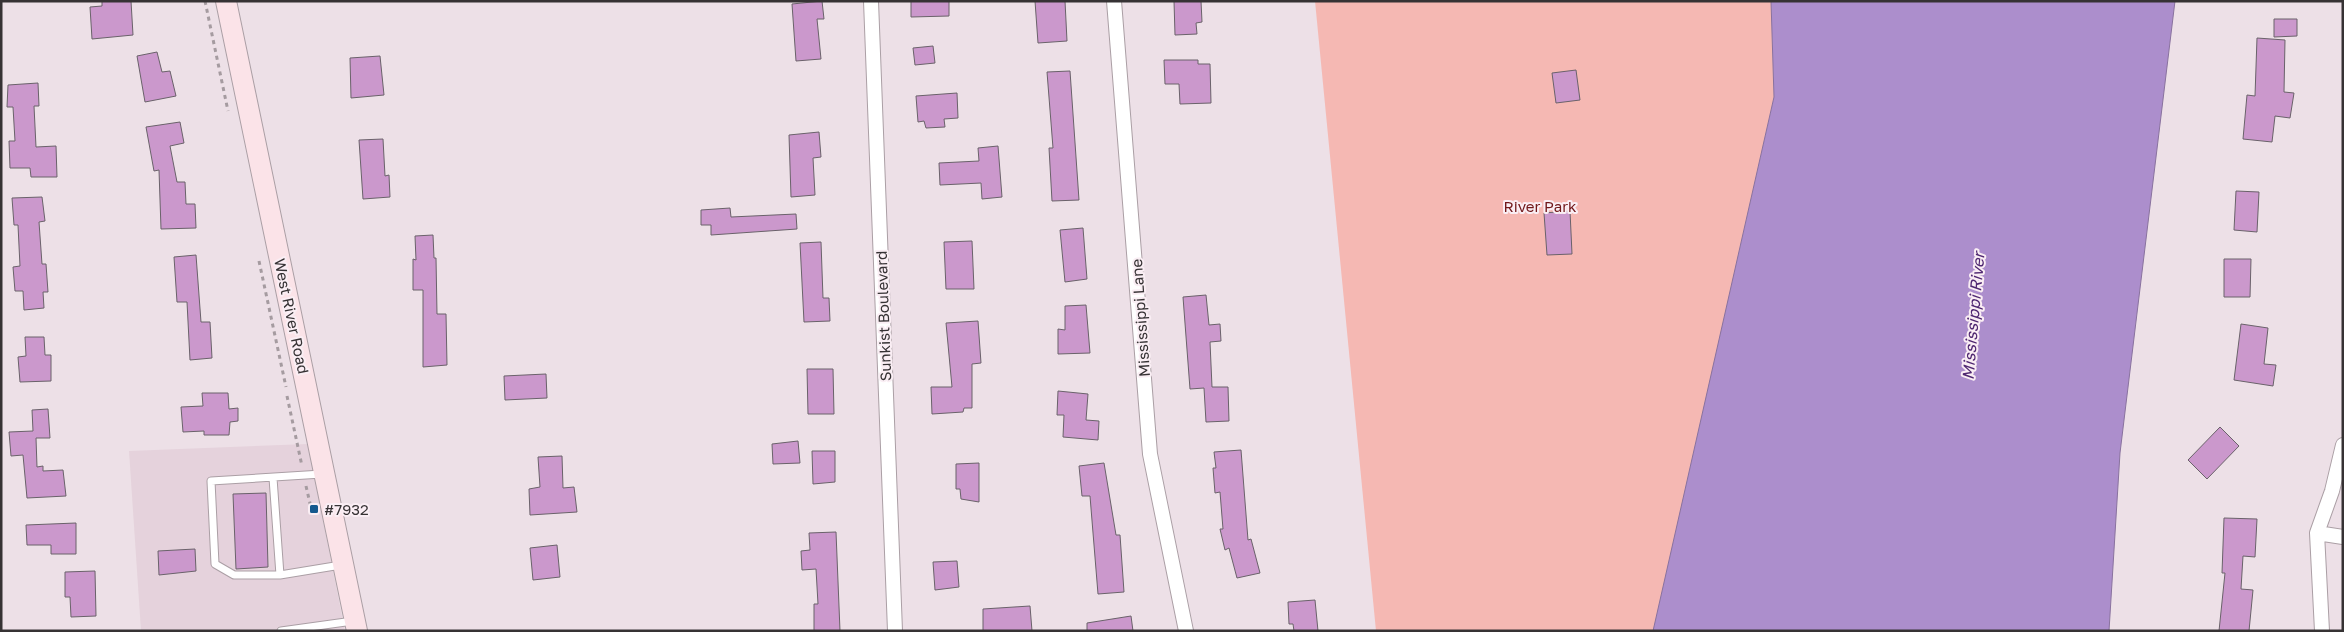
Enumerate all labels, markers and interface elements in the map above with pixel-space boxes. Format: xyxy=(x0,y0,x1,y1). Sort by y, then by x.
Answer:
park label: River Park xyxy=(1503,197,1577,215)
water label: Mississippi River xyxy=(1957,249,1989,381)
street label: Sunkist Boulevard xyxy=(872,250,894,382)
street label: West River Road xyxy=(271,257,313,375)
street label: Mississippi Lane xyxy=(1127,258,1153,378)
place label: #7932 xyxy=(324,500,369,518)
marker: #7932 xyxy=(308,503,320,515)

